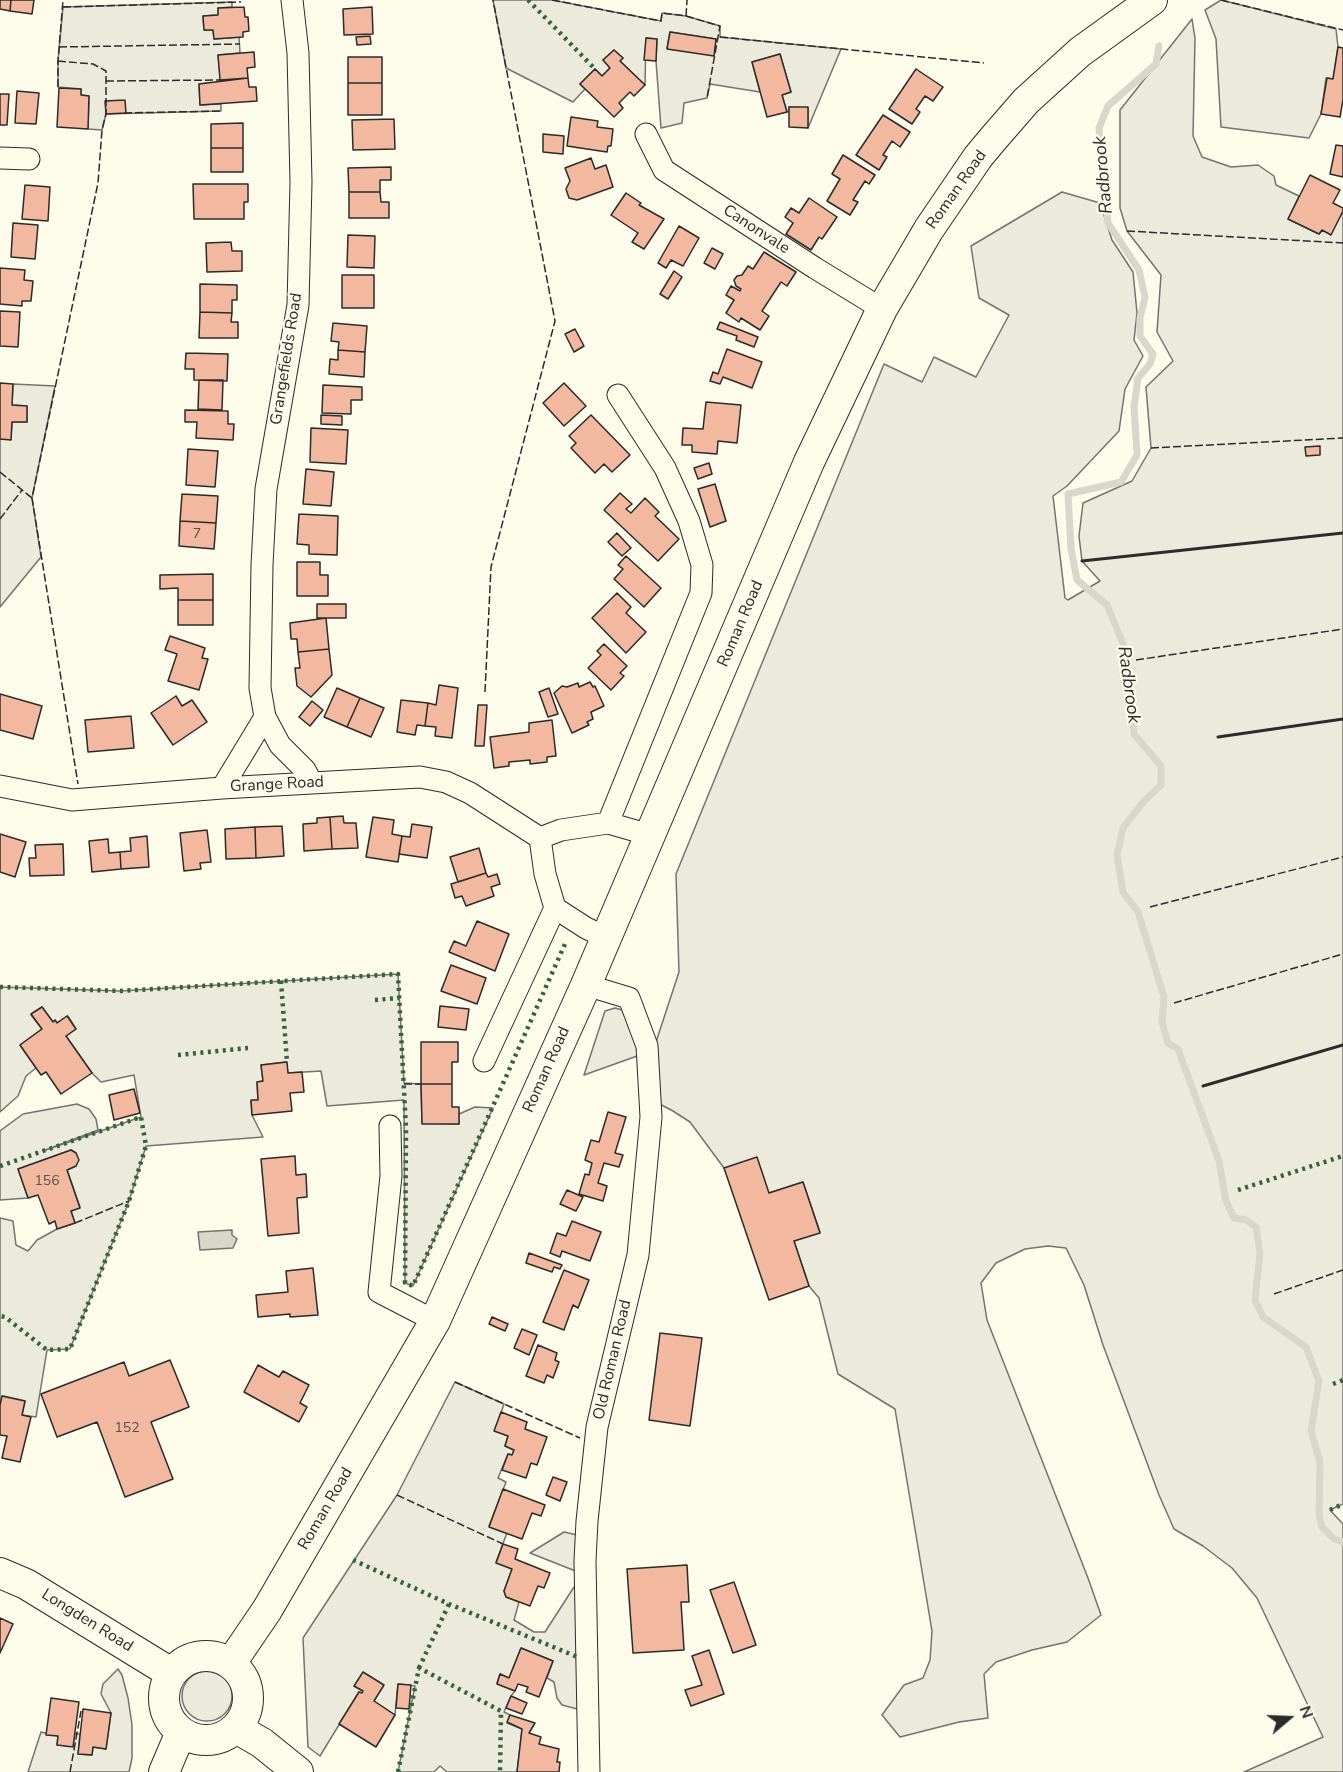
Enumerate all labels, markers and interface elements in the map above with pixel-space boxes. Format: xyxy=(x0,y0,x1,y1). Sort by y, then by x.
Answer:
water label: Radbrook xyxy=(1090,135,1118,215)
street label: Roman Road xyxy=(923,147,991,233)
street label: Canonvale xyxy=(719,201,793,259)
street label: Grangefields Road xyxy=(267,292,307,426)
house number: 7 xyxy=(193,527,201,543)
street label: Roman Road xyxy=(714,578,768,670)
water label: Radbrook xyxy=(1112,645,1144,725)
street label: Grange Road xyxy=(230,773,324,797)
street label: Roman Road xyxy=(520,1024,574,1116)
house number: 156 xyxy=(34,1174,60,1190)
street label: Old Roman Road xyxy=(590,1298,636,1422)
house number: 152 xyxy=(114,1421,140,1437)
street label: Roman Road xyxy=(295,1464,357,1554)
street label: Longden Road xyxy=(38,1585,136,1657)
north arrow xyxy=(1259,1688,1319,1748)
text: N xyxy=(1294,1703,1318,1721)

